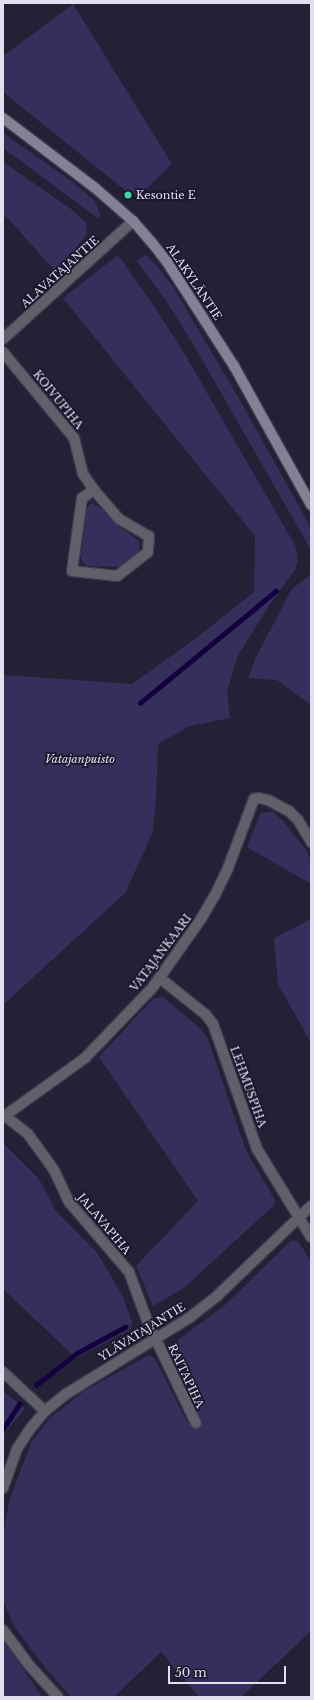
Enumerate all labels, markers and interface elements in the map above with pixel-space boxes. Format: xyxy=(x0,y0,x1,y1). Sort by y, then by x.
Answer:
place label: Kesontie E xyxy=(136,188,196,202)
marker: Kesontie E xyxy=(123,190,133,200)
street label: ALAVATAJANTIE xyxy=(18,234,102,310)
street label: ALAKYLÄNTIE xyxy=(164,241,224,323)
street label: KOIVUPIHA xyxy=(30,368,86,432)
park label: Vatajanpuisto xyxy=(45,752,115,766)
street label: VATAJANKAARI xyxy=(128,912,194,994)
street label: LEHMUSPIHA xyxy=(227,1045,269,1129)
street label: JALAVAPIHA xyxy=(75,1191,133,1257)
street label: YLÄVATAJANTIE xyxy=(96,1300,188,1364)
street label: RAITAPIHA xyxy=(165,1342,207,1410)
scale bar xyxy=(170,1658,288,1684)
text: 50 m xyxy=(175,1665,207,1680)

